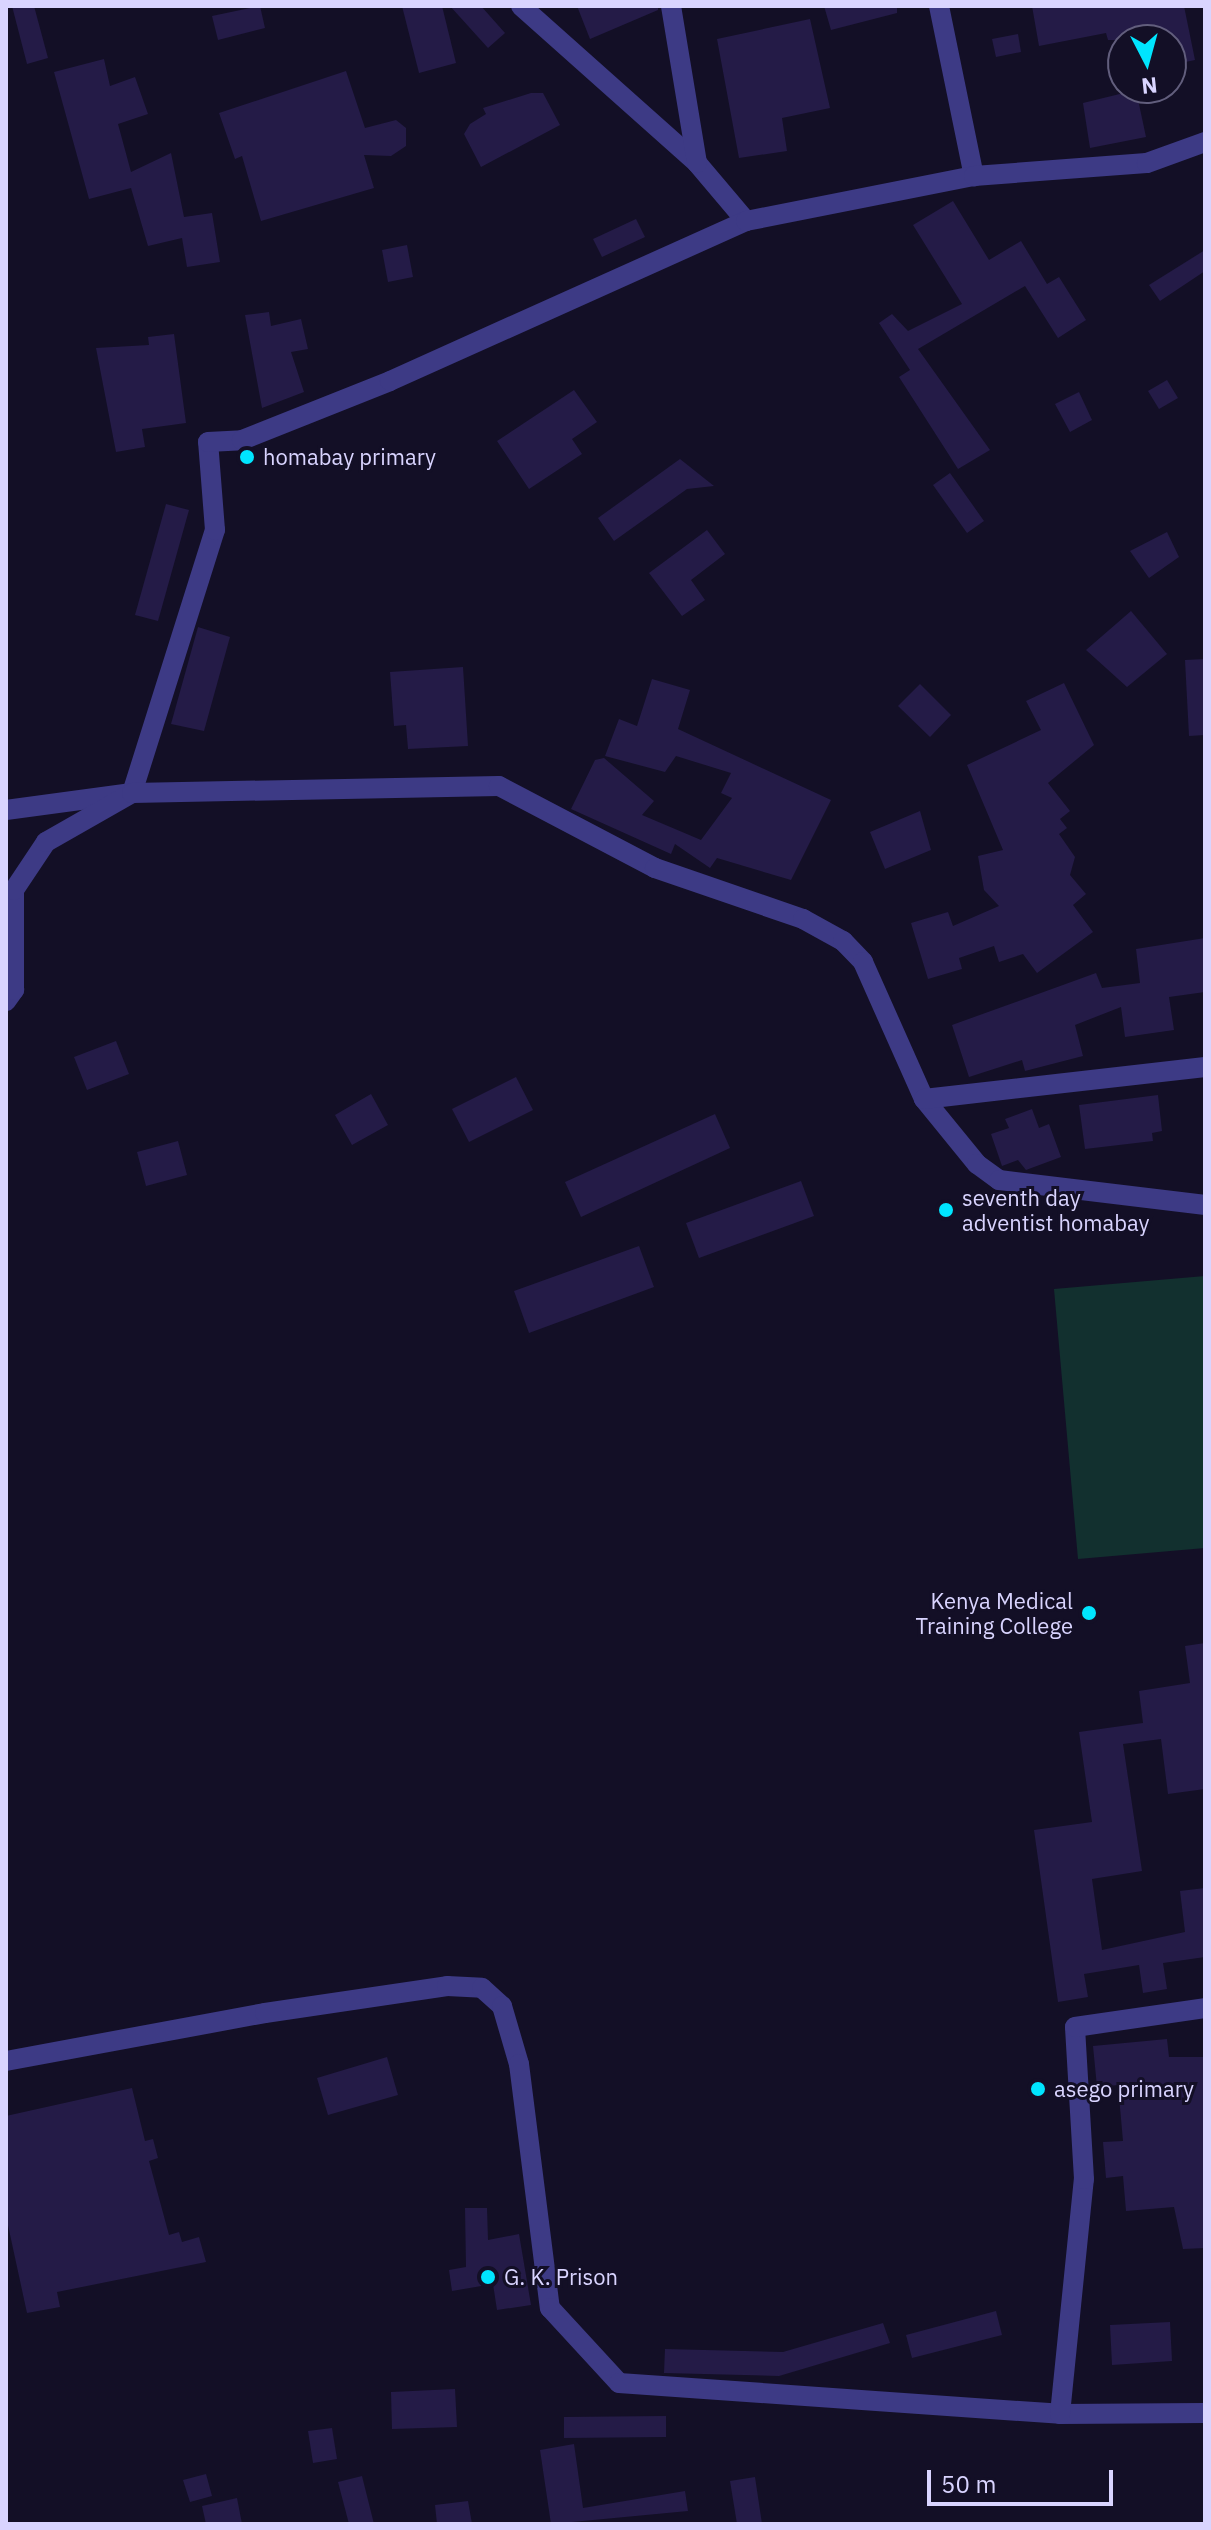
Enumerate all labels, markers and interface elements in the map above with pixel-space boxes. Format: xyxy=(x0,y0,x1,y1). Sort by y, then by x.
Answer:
north arrow xyxy=(1107,24,1187,104)
text: N xyxy=(1140,71,1159,102)
place label: homabay primary xyxy=(263,444,436,470)
marker: homabay primary xyxy=(238,448,256,466)
place label: seventh day adventist homabay xyxy=(962,1184,1150,1236)
marker: seventh day adventist homabay xyxy=(937,1201,955,1219)
place label: Kenya Medical Training College xyxy=(915,1587,1073,1638)
marker: Kenya Medical Training College xyxy=(1080,1604,1098,1622)
place label: asego primary xyxy=(1054,2076,1194,2102)
marker: asego primary xyxy=(1029,2080,1047,2098)
place label: G. K. Prison xyxy=(504,2264,618,2290)
marker: G. K. Prison xyxy=(479,2268,497,2286)
scale bar xyxy=(931,2454,1117,2504)
text: 50 m xyxy=(941,2468,996,2500)

